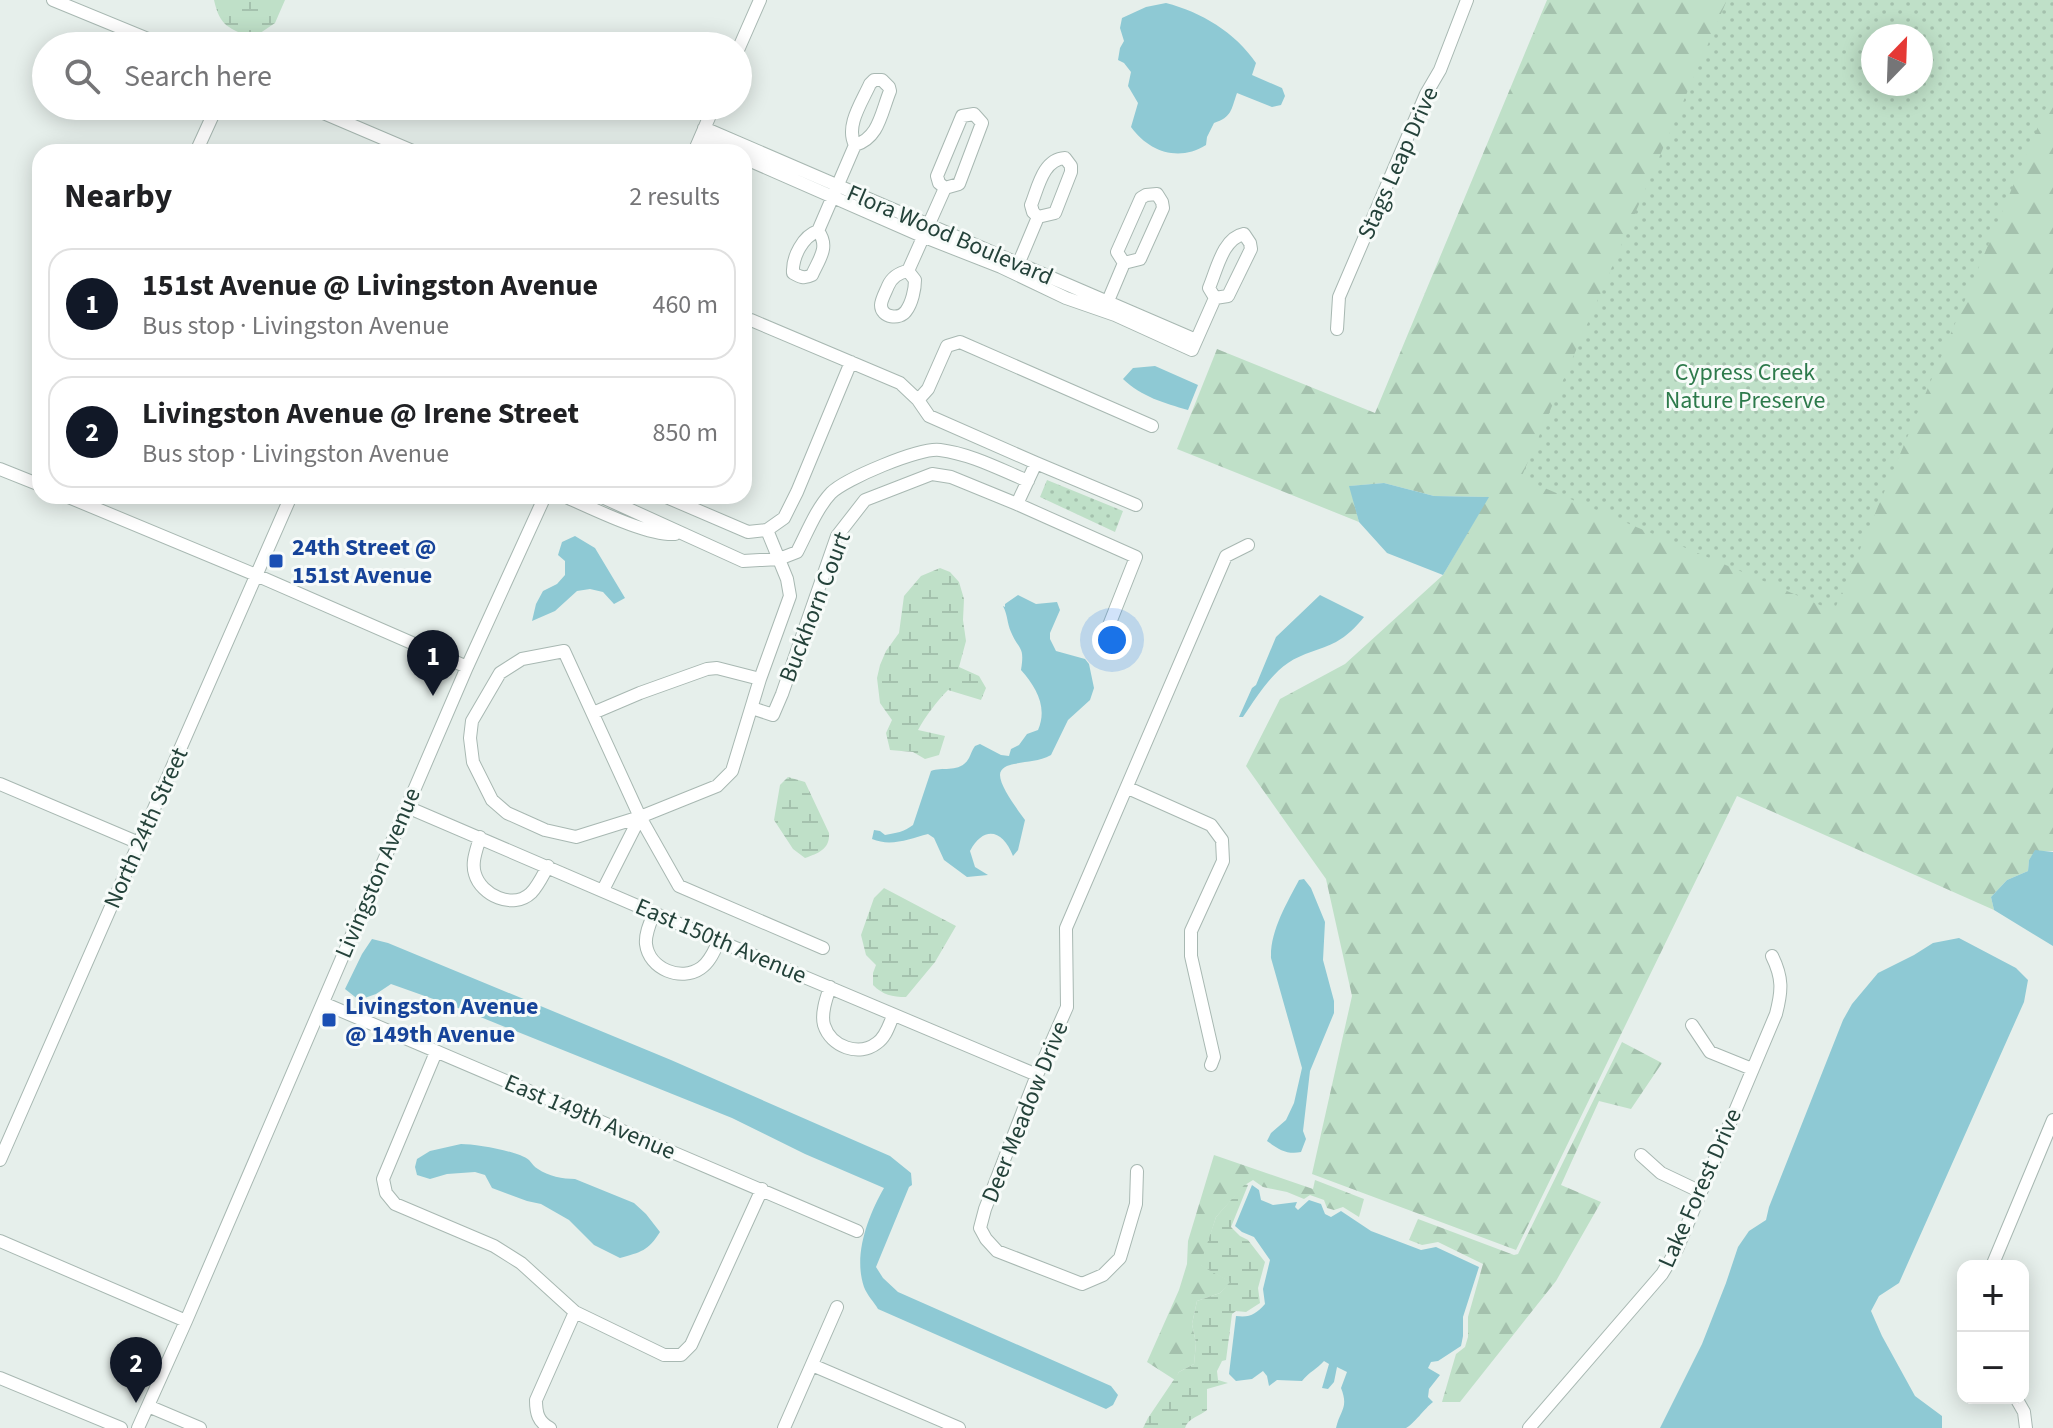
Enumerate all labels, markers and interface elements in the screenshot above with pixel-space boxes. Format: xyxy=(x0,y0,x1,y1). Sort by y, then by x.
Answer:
north arrow xyxy=(1861,24,1933,96)
search box xyxy=(32,32,752,120)
icon: search xyxy=(60,54,104,98)
text: Search here xyxy=(124,55,272,98)
street label: Stags Leap Drive xyxy=(1349,81,1447,245)
text: Nearby xyxy=(64,172,172,221)
street label: Flora Wood Boulevard xyxy=(841,176,1059,294)
text: 2 results xyxy=(629,178,720,215)
text: 151st Avenue @ Livingston Avenue xyxy=(142,264,598,307)
text: 1 xyxy=(85,286,99,323)
text: 460 m xyxy=(652,286,718,323)
text: Bus stop · Livingston Avenue xyxy=(142,307,449,344)
park label: Cypress Creek Nature Preserve xyxy=(1665,355,1825,418)
text: Livingston Avenue @ Irene Street xyxy=(142,392,579,435)
text: 2 xyxy=(85,414,99,451)
text: 850 m xyxy=(652,414,718,451)
text: Bus stop · Livingston Avenue xyxy=(142,435,449,472)
street label: Buckhorn Court xyxy=(770,527,860,687)
place label: 24th Street @ 151st Avenue xyxy=(292,530,436,593)
marker: 24th Street @ 151st Avenue xyxy=(267,552,285,570)
your location xyxy=(1092,620,1132,660)
pin: 1 xyxy=(407,630,459,696)
street label: North 24th Street xyxy=(95,742,197,914)
street label: Livingston Avenue xyxy=(326,782,430,964)
street label: East 150th Avenue xyxy=(630,889,812,993)
place label: Livingston Avenue @ 149th Avenue xyxy=(345,989,538,1052)
marker: Livingston Avenue @ 149th Avenue xyxy=(320,1011,338,1029)
street label: Deer Meadow Drive xyxy=(973,1016,1077,1208)
street label: East 149th Avenue xyxy=(499,1065,681,1169)
street label: Lake Forest Drive xyxy=(1649,1103,1751,1273)
map controls xyxy=(1957,1260,2029,1404)
button: + xyxy=(1957,1260,2029,1332)
button: − xyxy=(1957,1332,2029,1404)
pin: 2 xyxy=(110,1337,162,1403)

